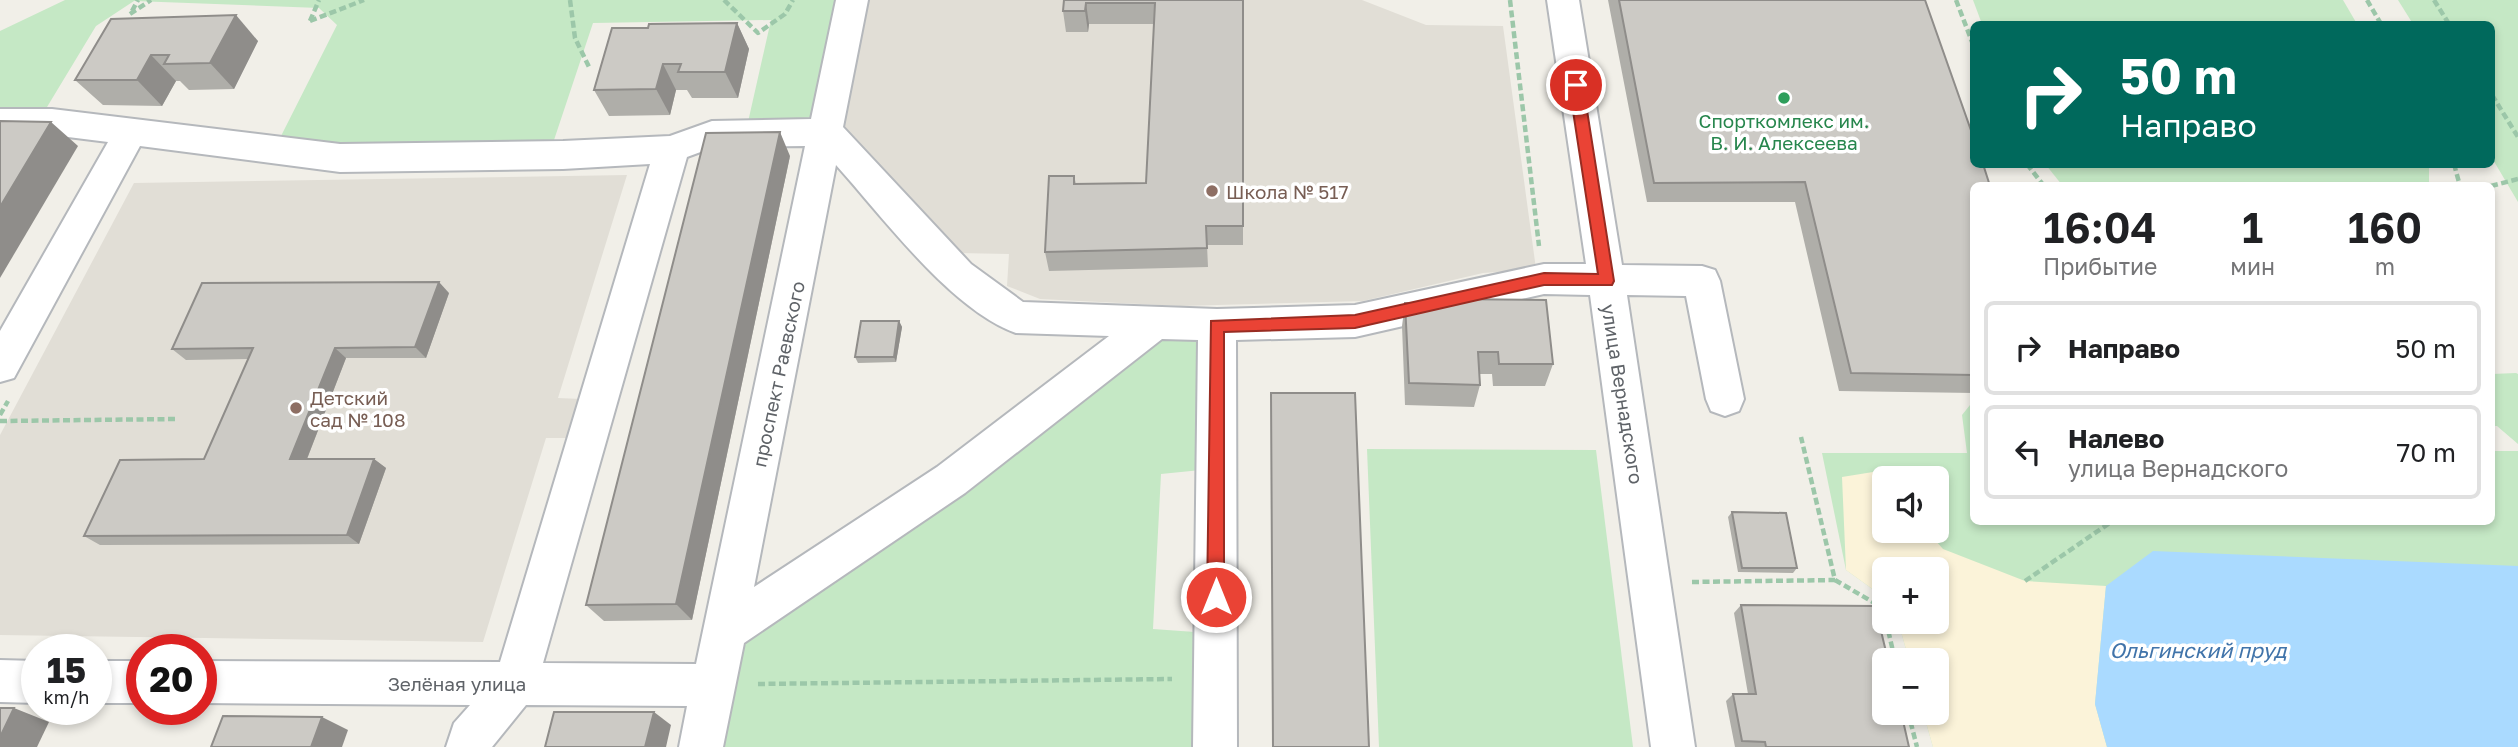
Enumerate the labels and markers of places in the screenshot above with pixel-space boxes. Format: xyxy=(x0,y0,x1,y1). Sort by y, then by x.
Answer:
pin xyxy=(1546,55,1606,115)
marker: Спорткомлекс им. В. И. Алексеева xyxy=(1776,90,1792,106)
place label: Спорткомлекс им. В. И. Алексеева xyxy=(1699,109,1869,154)
place label: Школа № 517 xyxy=(1226,180,1349,203)
marker: Школа № 517 xyxy=(1204,183,1220,199)
place label: Детский сад № 108 xyxy=(310,386,405,431)
marker: Детский сад № 108 xyxy=(288,400,304,416)

